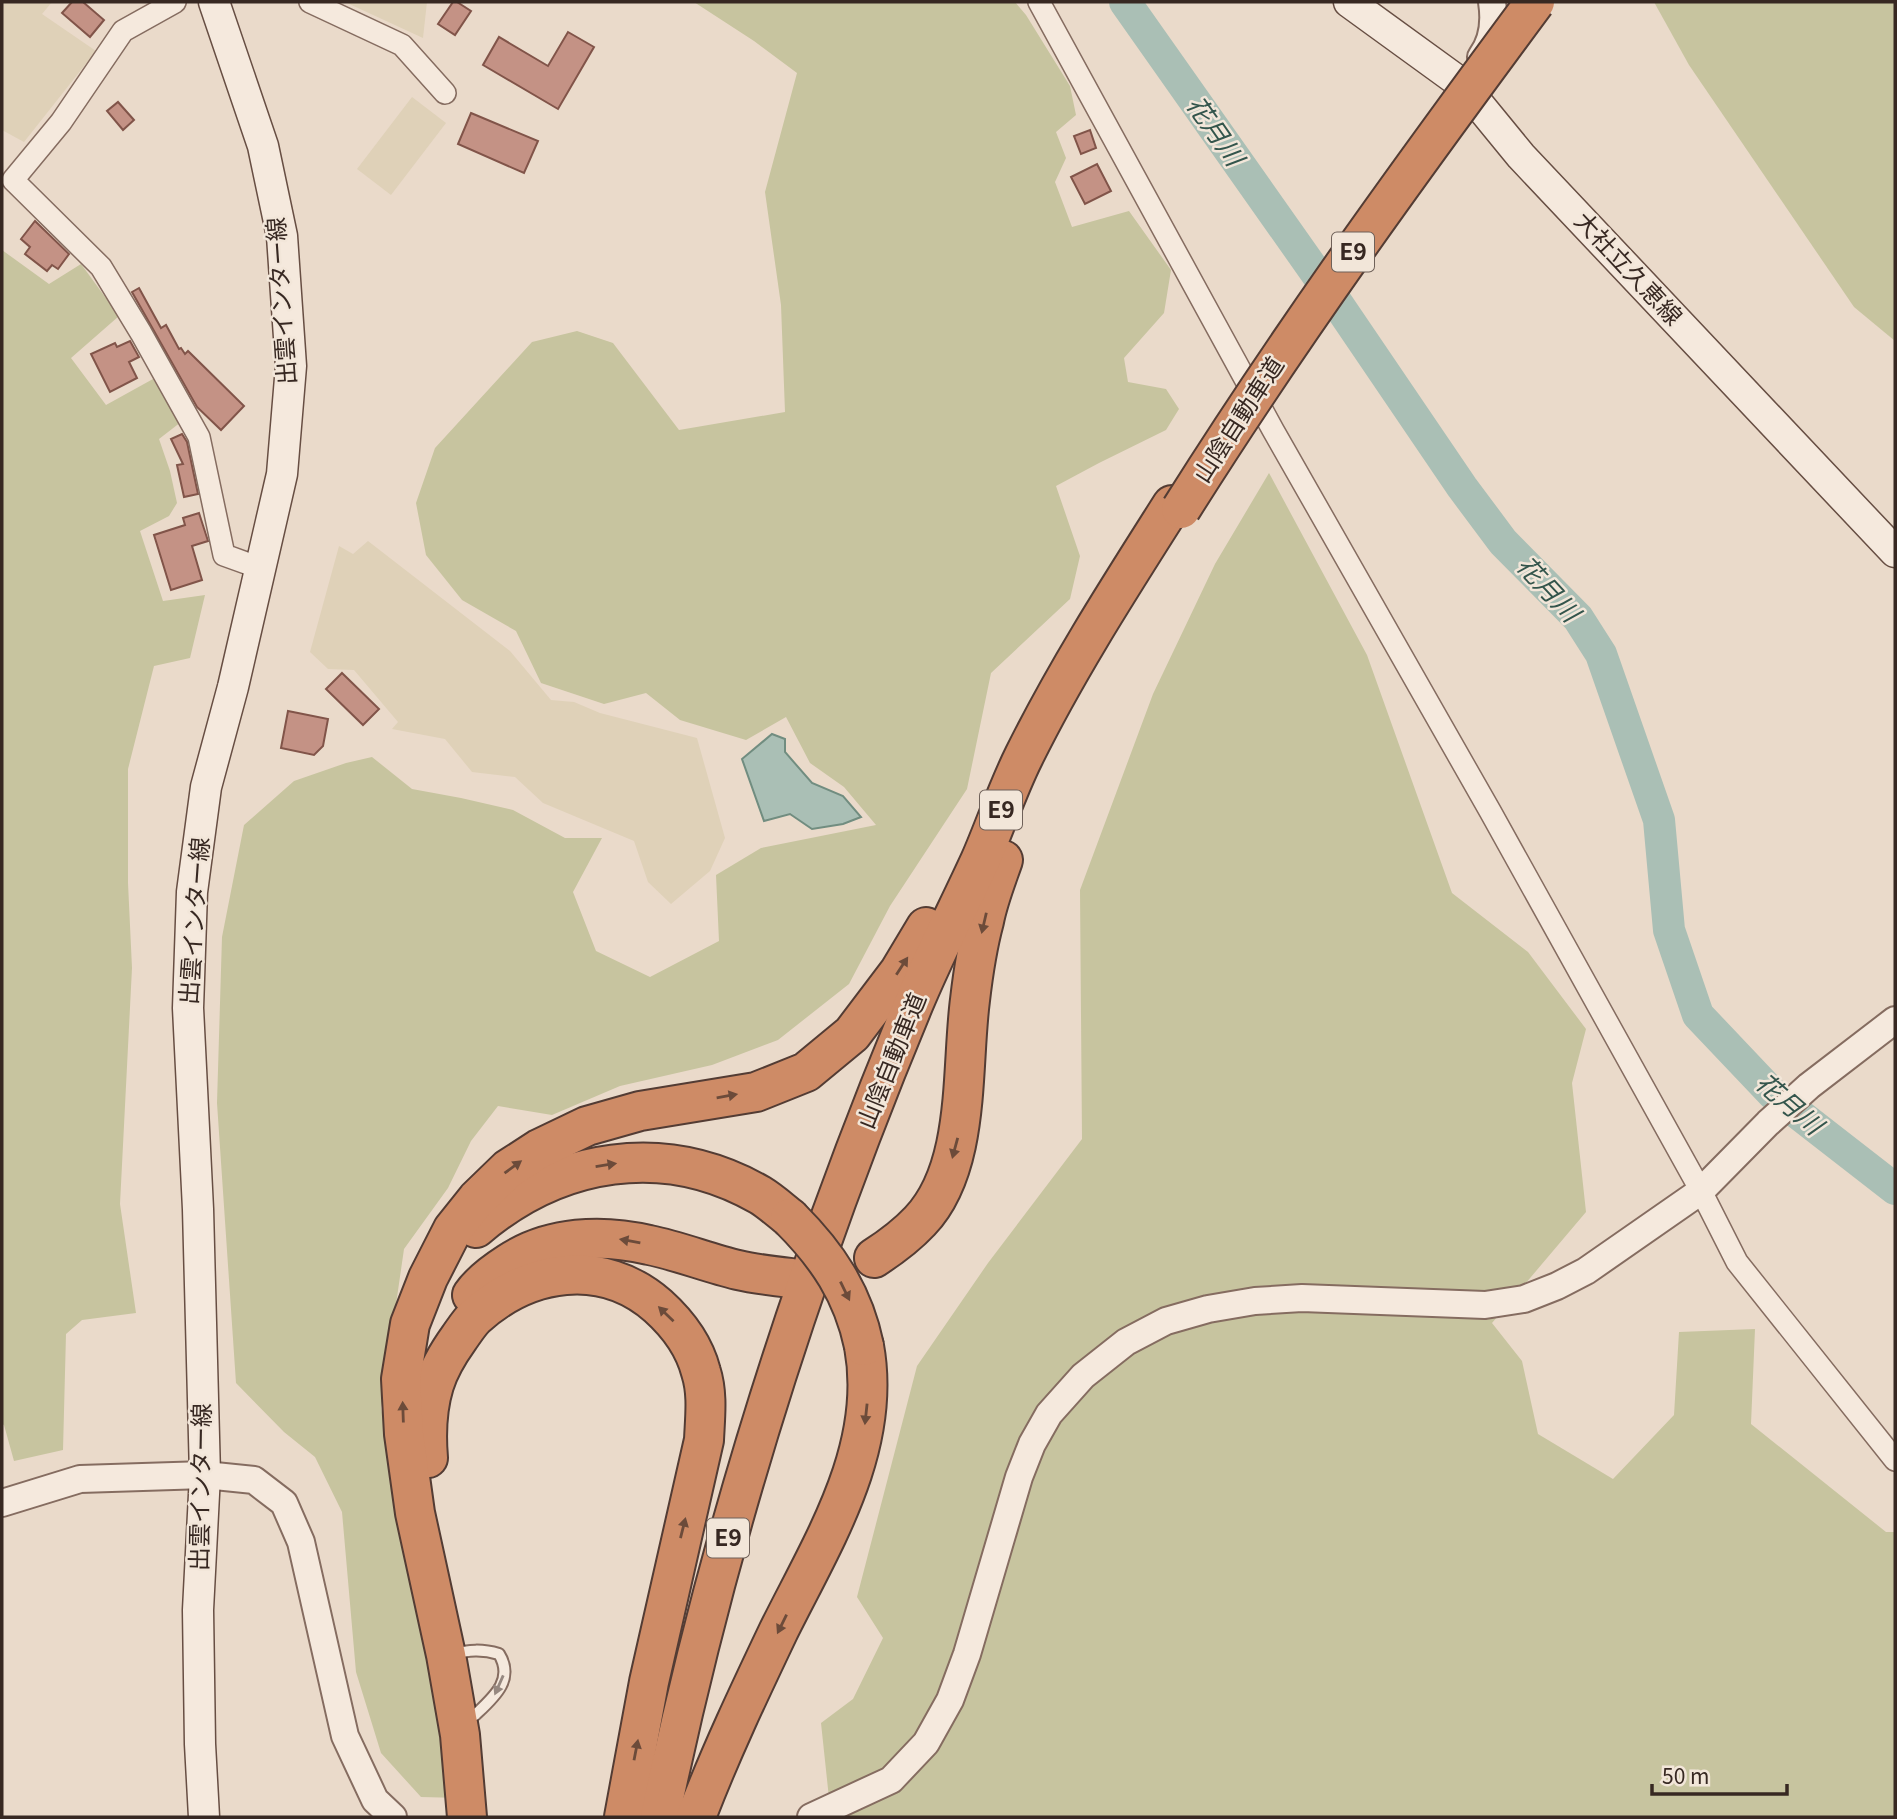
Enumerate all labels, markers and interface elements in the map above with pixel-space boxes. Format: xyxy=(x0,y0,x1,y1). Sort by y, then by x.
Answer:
water label: 花月川 xyxy=(1180,87,1256,175)
street label: 大社立久恵線 xyxy=(1568,203,1692,332)
street label: 出雲インター線 xyxy=(256,216,303,386)
road number: E9 xyxy=(1332,232,1374,272)
street label: 山陰自動車道 xyxy=(1183,349,1291,489)
water label: 花月川 xyxy=(1510,546,1592,631)
road number: E9 xyxy=(980,790,1022,830)
street label: 出雲インター線 xyxy=(169,836,216,1006)
one-way arrow xyxy=(978,912,989,934)
one-way arrow xyxy=(896,956,909,976)
street label: 山陰自動車道 xyxy=(846,987,933,1133)
water label: 花月川 xyxy=(1749,1063,1834,1144)
one-way arrow xyxy=(716,1090,738,1101)
one-way arrow xyxy=(949,1138,959,1159)
one-way arrow xyxy=(595,1159,617,1170)
one-way arrow xyxy=(504,1160,522,1174)
one-way arrow xyxy=(618,1235,640,1246)
one-way arrow xyxy=(840,1281,851,1301)
one-way arrow xyxy=(658,1307,675,1323)
one-way arrow xyxy=(397,1401,408,1423)
street label: 出雲インター線 xyxy=(180,1403,217,1571)
one-way arrow xyxy=(860,1403,871,1425)
one-way arrow xyxy=(678,1516,689,1538)
road number: E9 xyxy=(707,1518,749,1558)
one-way arrow xyxy=(777,1614,788,1634)
one-way arrow xyxy=(494,1675,505,1696)
one-way arrow xyxy=(631,1739,642,1761)
scale bar xyxy=(1652,1752,1787,1796)
text: 50 m xyxy=(1662,1760,1709,1790)

